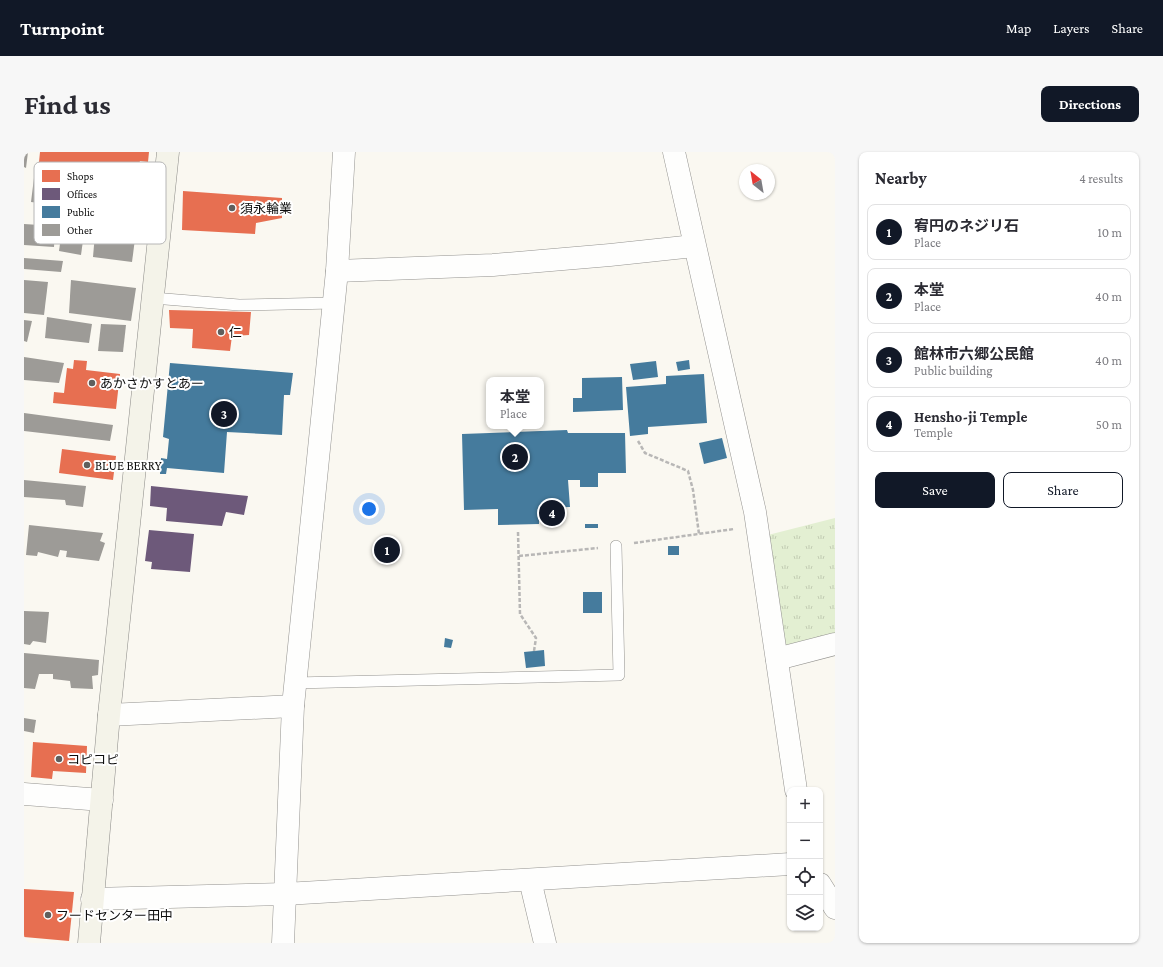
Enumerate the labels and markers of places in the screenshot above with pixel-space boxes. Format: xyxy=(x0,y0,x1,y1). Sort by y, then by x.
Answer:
place label: 須永輪業 xyxy=(240,201,292,216)
marker: 須永輪業 xyxy=(227,203,237,213)
place label: 仁 xyxy=(229,325,242,340)
marker: 仁 xyxy=(216,327,226,337)
place label: あかさかすとあー xyxy=(100,376,204,391)
marker: あかさかすとあー xyxy=(87,378,97,388)
pin: 3 xyxy=(211,399,237,429)
pin: 2 xyxy=(502,442,528,472)
place label: BLUE BERRY xyxy=(95,458,162,473)
marker: BLUE BERRY xyxy=(82,460,92,470)
pin: 4 xyxy=(539,498,565,528)
pin: 1 xyxy=(374,535,400,565)
place label: コピコピ xyxy=(67,752,119,767)
marker: コピコピ xyxy=(54,754,64,764)
place label: フードセンター田中 xyxy=(56,908,173,923)
marker: フードセンター田中 xyxy=(43,910,53,920)

